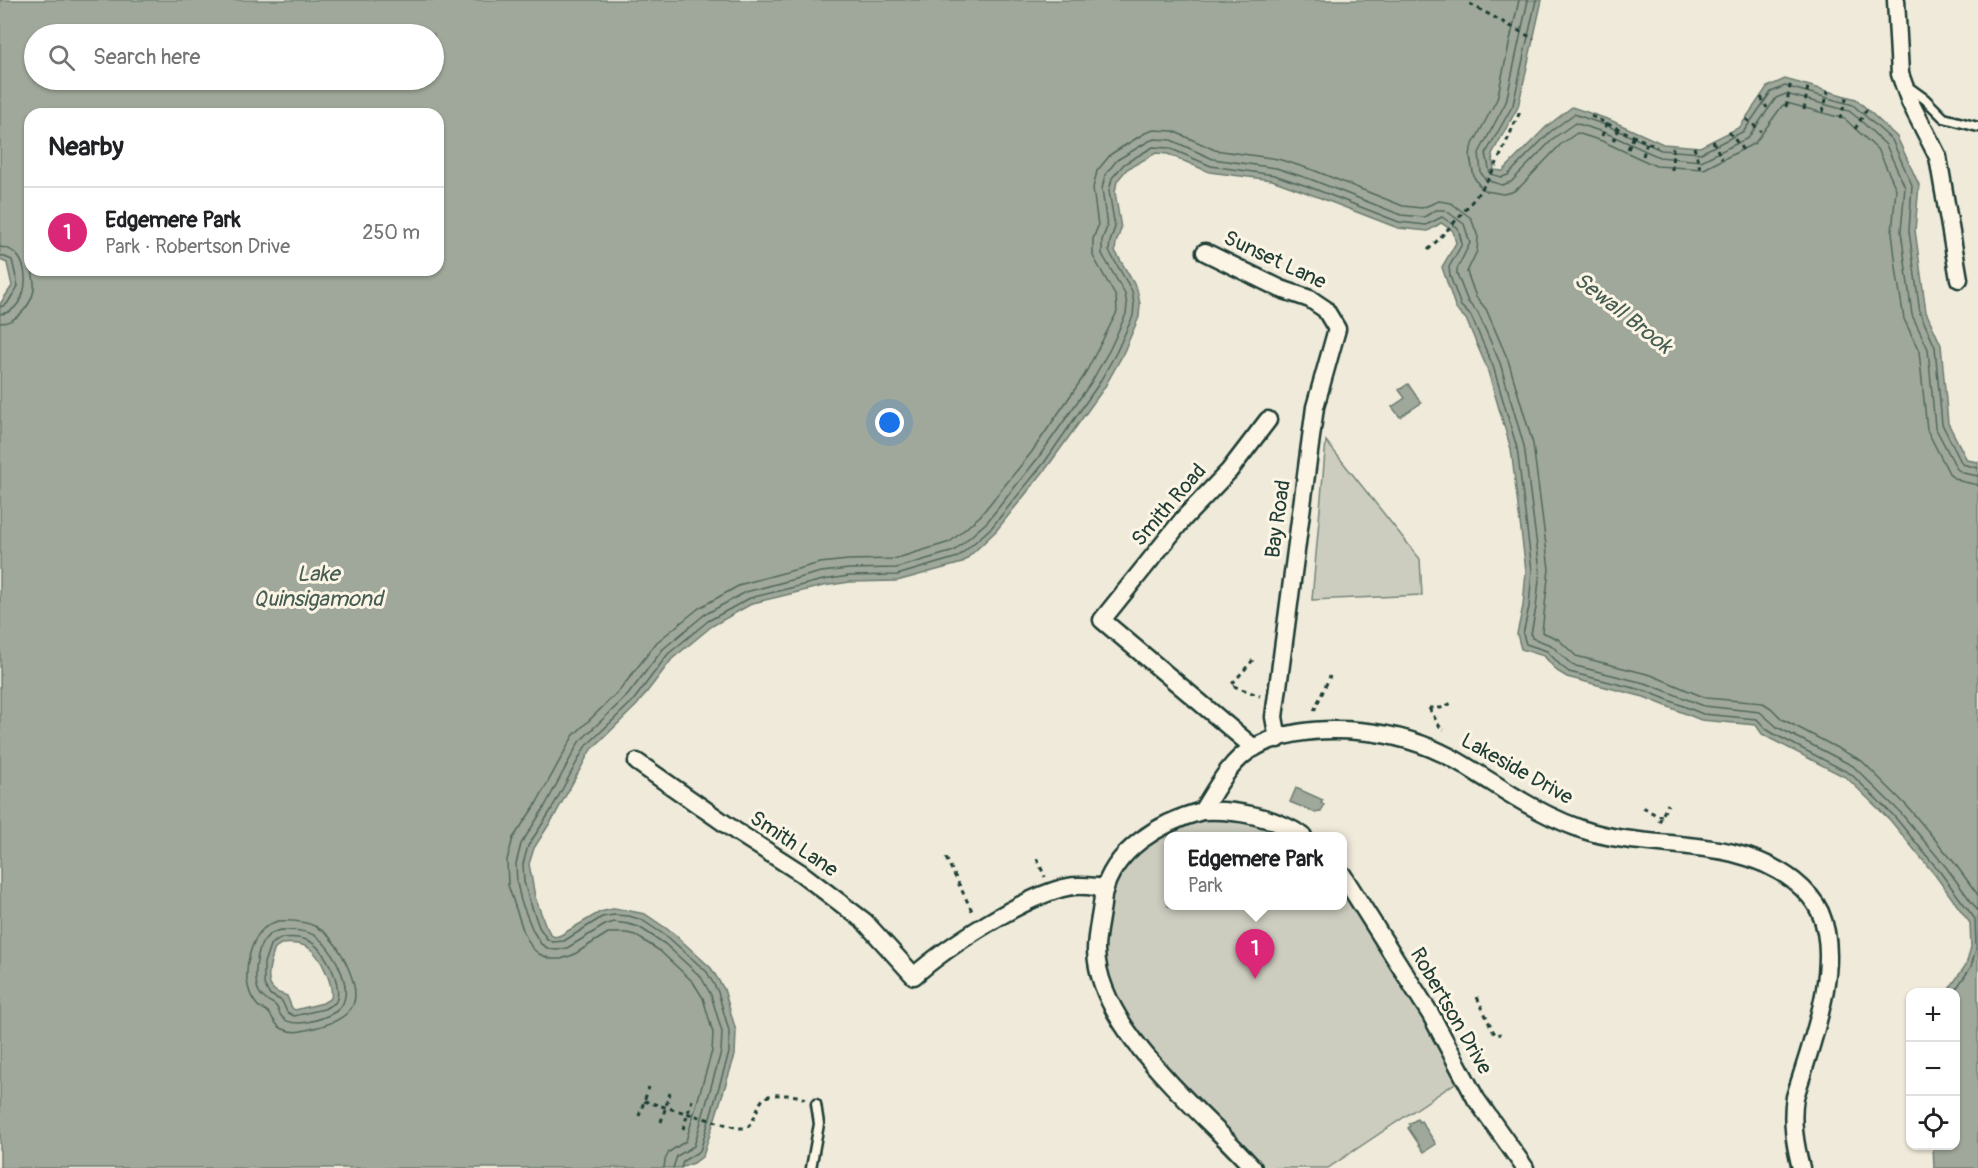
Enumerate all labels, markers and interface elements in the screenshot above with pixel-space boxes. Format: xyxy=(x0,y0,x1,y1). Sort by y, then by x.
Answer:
search box xyxy=(24,24,444,90)
icon: search xyxy=(45,41,78,74)
text: Search here xyxy=(93,43,200,71)
text: Nearby xyxy=(48,131,124,163)
text: Edgemere Park xyxy=(105,206,241,234)
text: 1 xyxy=(64,220,71,245)
text: 250 m xyxy=(362,220,420,245)
street label: Sunset Lane xyxy=(1219,224,1331,296)
text: Park · Robertson Drive xyxy=(105,234,290,259)
water label: Sewall Brook xyxy=(1568,266,1679,361)
your location xyxy=(875,408,904,437)
street label: Smith Road xyxy=(1126,458,1212,552)
street label: Bay Road xyxy=(1259,478,1297,560)
water label: Lake Quinsigamond xyxy=(253,560,386,613)
street label: Lakeside Drive xyxy=(1456,727,1578,811)
street label: Smith Lane xyxy=(745,805,844,884)
popup xyxy=(1164,832,1347,910)
text: Edgemere Park xyxy=(1188,845,1323,873)
text: Park xyxy=(1188,873,1223,898)
pin: 1 xyxy=(1236,930,1274,979)
street label: Robertson Drive xyxy=(1404,943,1498,1080)
map controls xyxy=(1906,988,1960,1150)
button: + xyxy=(1906,988,1960,1042)
button: − xyxy=(1906,1042,1960,1096)
button: locate xyxy=(1906,1096,1960,1150)

